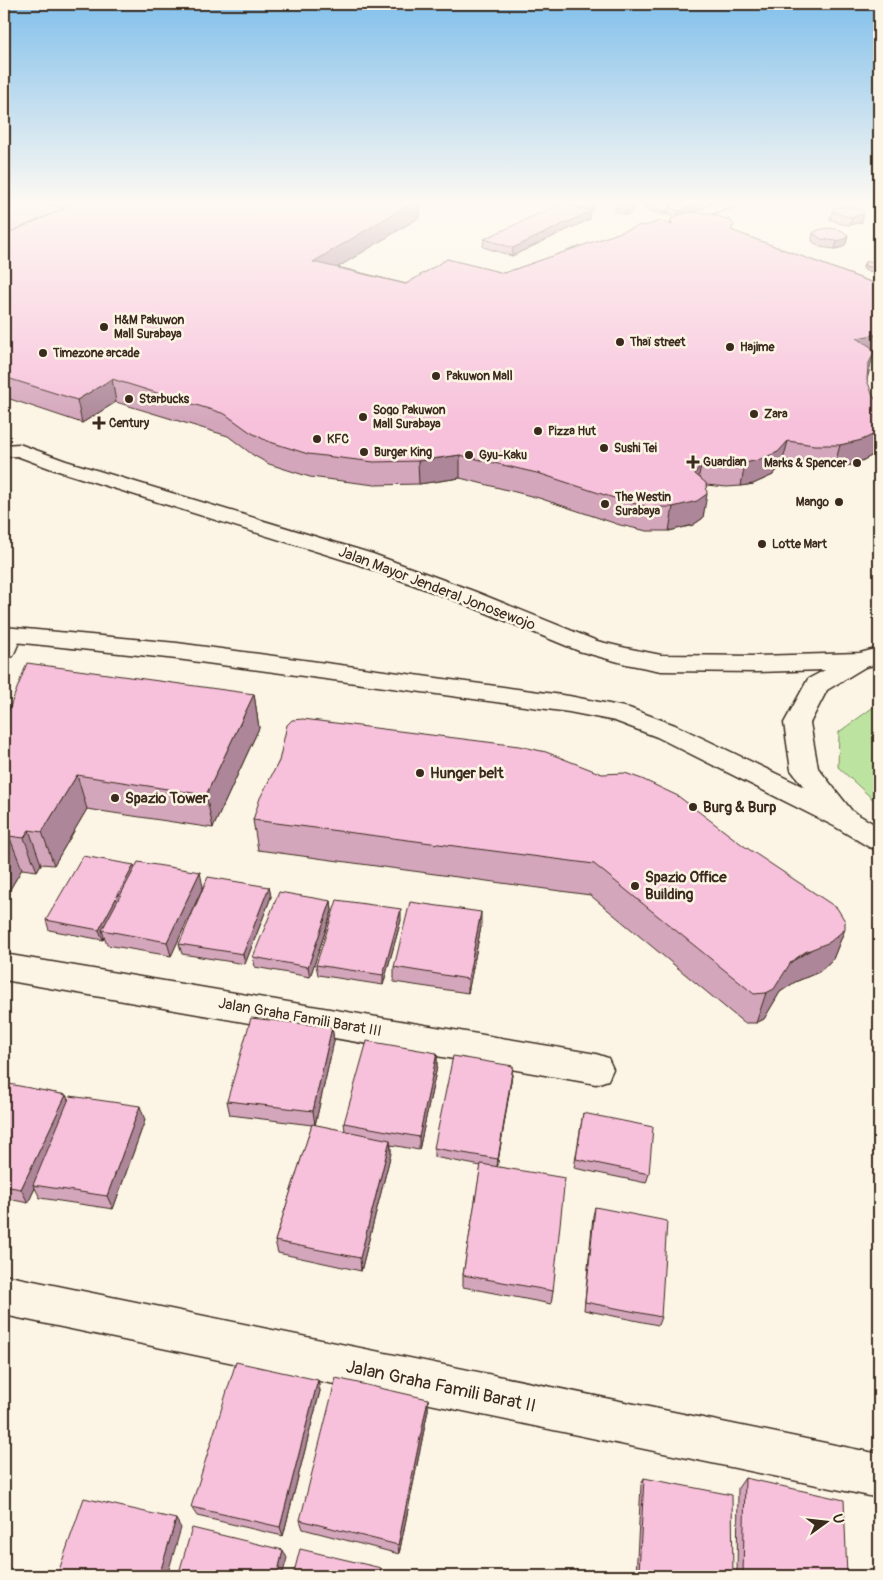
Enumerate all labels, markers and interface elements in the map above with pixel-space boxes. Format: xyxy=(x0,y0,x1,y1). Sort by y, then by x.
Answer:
place label: H&M Pakuwon Mall Surabaya xyxy=(114,313,185,342)
marker: H&M Pakuwon Mall Surabaya xyxy=(98,321,110,333)
place label: Thaï street xyxy=(629,335,686,350)
marker: Thaï street xyxy=(614,336,626,348)
place label: Hajime xyxy=(740,340,775,355)
marker: Hajime xyxy=(724,341,736,353)
place label: Timezone arcade xyxy=(52,346,141,361)
marker: Timezone arcade xyxy=(37,347,49,359)
place label: Pakuwon Mall xyxy=(446,369,513,384)
marker: Pakuwon Mall xyxy=(430,370,442,382)
place label: Starbucks xyxy=(139,392,190,407)
marker: Starbucks xyxy=(123,393,135,405)
place label: Sogo Pakuwon Mall Surabaya xyxy=(373,403,446,432)
place label: Zara xyxy=(764,407,788,422)
marker: Zara xyxy=(748,408,760,420)
marker: Sogo Pakuwon Mall Surabaya xyxy=(357,411,369,423)
place label: Century xyxy=(109,416,150,431)
marker: Century xyxy=(93,417,105,429)
place label: Pizza Hut xyxy=(548,424,597,439)
marker: Pizza Hut xyxy=(532,425,544,437)
place label: KFC xyxy=(327,432,349,447)
marker: KFC xyxy=(311,433,323,445)
place label: Sushi Tei xyxy=(614,441,657,456)
marker: Sushi Tei xyxy=(598,442,610,454)
place label: Burger King xyxy=(374,445,432,460)
marker: Burger King xyxy=(358,446,370,458)
place label: Gyu-Kaku xyxy=(479,448,527,463)
marker: Gyu-Kaku xyxy=(463,449,475,461)
place label: Guardian xyxy=(703,455,747,470)
marker: Guardian xyxy=(687,456,699,468)
place label: Marks & Spencer xyxy=(764,456,848,471)
marker: Marks & Spencer xyxy=(851,457,863,469)
place label: The Westin Surabaya xyxy=(614,490,671,519)
place label: Mango xyxy=(796,495,830,510)
marker: Mango xyxy=(833,496,845,508)
marker: The Westin Surabaya xyxy=(599,498,611,510)
place label: Lotte Mart xyxy=(772,537,828,552)
marker: Lotte Mart xyxy=(756,538,768,550)
street label: Jalan Mayor Jenderal Jonosewojo xyxy=(336,542,538,635)
place label: Hunger belt xyxy=(430,764,504,783)
marker: Hunger belt xyxy=(414,767,426,779)
place label: Spazio Tower xyxy=(125,789,209,808)
marker: Spazio Tower xyxy=(109,792,121,804)
place label: Burg & Burp xyxy=(703,798,776,817)
marker: Burg & Burp xyxy=(687,801,699,813)
place label: Spazio Office Building xyxy=(645,868,727,904)
marker: Spazio Office Building xyxy=(629,880,641,892)
street label: Jalan Graha Famili Barat III xyxy=(217,994,383,1041)
street label: Jalan Graha Famili Barat II xyxy=(344,1355,538,1418)
north arrow xyxy=(800,1498,850,1548)
text: U xyxy=(829,1512,847,1525)

